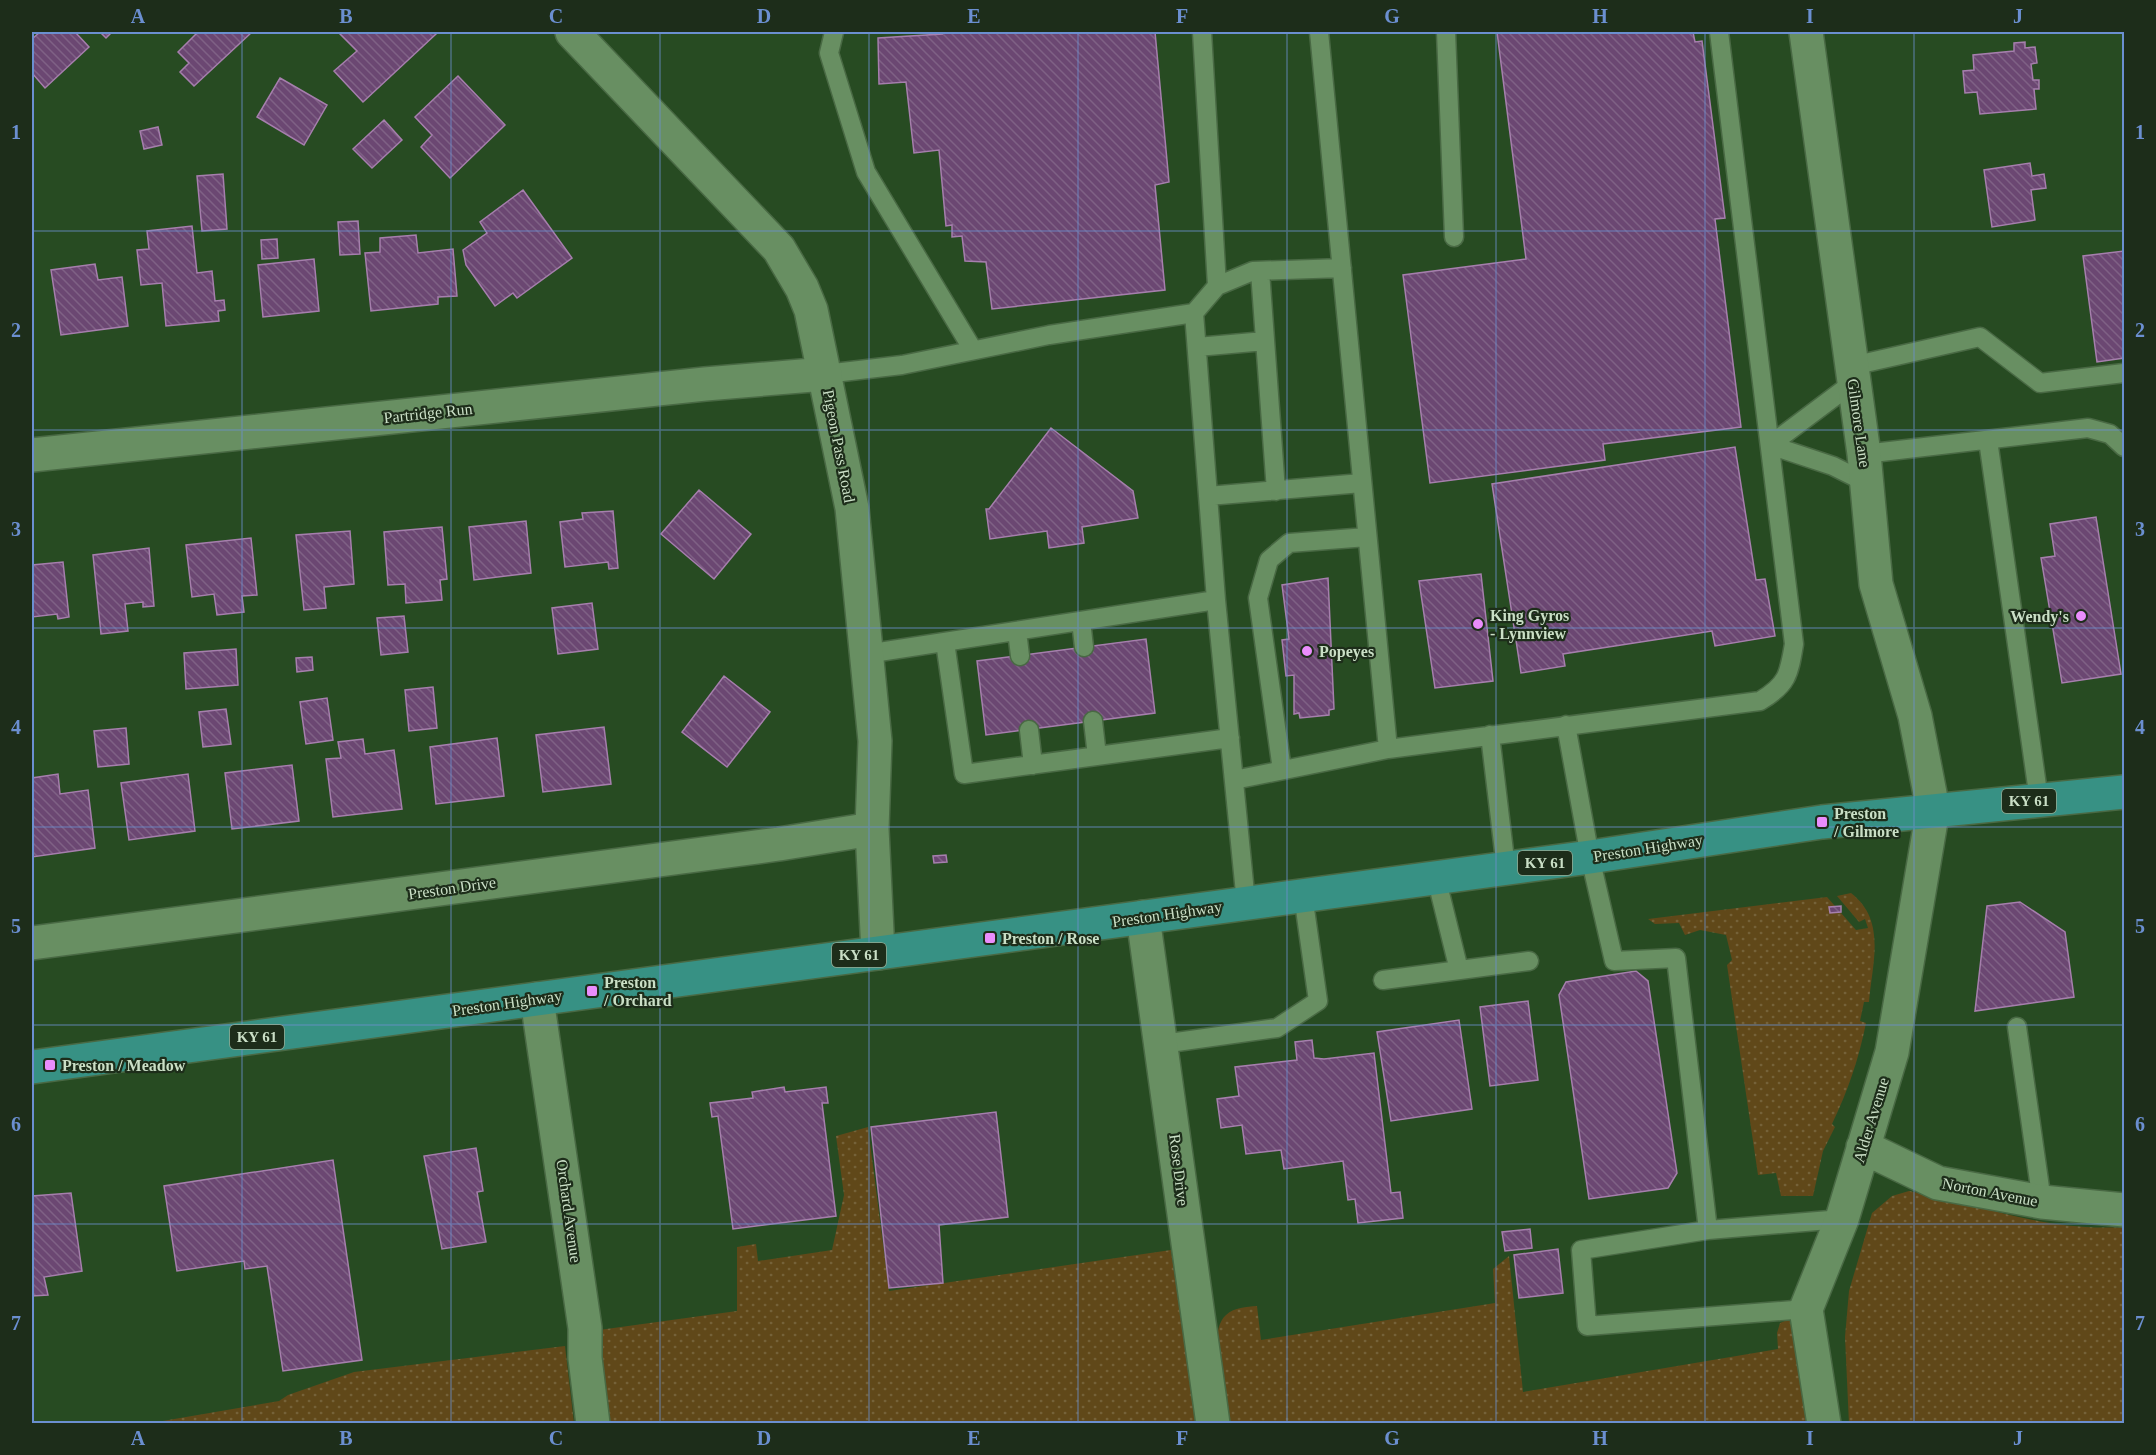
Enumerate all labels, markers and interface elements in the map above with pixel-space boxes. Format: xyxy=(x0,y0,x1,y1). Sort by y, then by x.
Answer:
text: A xyxy=(131,5,146,27)
text: B xyxy=(339,5,353,27)
text: C xyxy=(549,5,563,27)
text: D xyxy=(757,5,771,27)
text: E xyxy=(967,5,981,27)
text: F xyxy=(1176,5,1188,27)
text: G xyxy=(1384,5,1400,27)
text: H xyxy=(1592,5,1608,27)
text: I xyxy=(1806,5,1814,27)
text: J xyxy=(2013,5,2023,27)
text: 1 xyxy=(11,121,21,143)
text: 1 xyxy=(2135,121,2145,143)
text: 2 xyxy=(11,319,21,341)
text: 2 xyxy=(2135,319,2145,341)
street label: Gilmore Lane xyxy=(1844,378,1874,468)
street label: Pigeon Pass Road xyxy=(819,388,858,504)
street label: Partridge Run xyxy=(383,400,473,427)
text: 3 xyxy=(11,518,21,540)
text: 3 xyxy=(2135,518,2145,540)
place label: King Gyros - Lynnview xyxy=(1490,607,1569,643)
place label: Wendy's xyxy=(2010,608,2069,626)
marker: Wendy's xyxy=(2074,609,2088,623)
marker: King Gyros - Lynnview xyxy=(1471,617,1485,631)
place label: Popeyes xyxy=(1319,643,1374,661)
marker: Popeyes xyxy=(1300,644,1314,658)
text: 4 xyxy=(11,716,21,738)
text: 4 xyxy=(2135,716,2145,738)
road number: KY 61 xyxy=(2002,789,2056,813)
place label: Preston / Gilmore xyxy=(1833,805,1899,840)
marker: Preston / Gilmore xyxy=(1815,815,1829,829)
street label: Preston Highway xyxy=(1592,831,1704,866)
road number: KY 61 xyxy=(1518,851,1572,875)
street label: Preston Drive xyxy=(407,873,497,903)
street label: Preston Highway xyxy=(1111,898,1223,931)
text: 5 xyxy=(11,915,21,937)
text: 5 xyxy=(2135,915,2145,937)
place label: Preston / Rose xyxy=(1002,930,1099,947)
marker: Preston / Rose xyxy=(983,931,997,945)
road number: KY 61 xyxy=(832,943,886,967)
place label: Preston / Orchard xyxy=(603,974,672,1009)
marker: Preston / Orchard xyxy=(585,984,599,998)
street label: Preston Highway xyxy=(451,987,563,1020)
road number: KY 61 xyxy=(230,1025,284,1049)
place label: Preston / Meadow xyxy=(62,1057,186,1074)
marker: Preston / Meadow xyxy=(43,1058,57,1072)
street label: Alder Avenue xyxy=(1850,1075,1892,1165)
text: 6 xyxy=(11,1113,21,1135)
text: 6 xyxy=(2135,1113,2145,1135)
street label: Rose Drive xyxy=(1166,1133,1192,1207)
street label: Orchard Avenue xyxy=(553,1158,585,1264)
street label: Norton Avenue xyxy=(1941,1174,2039,1210)
text: 7 xyxy=(11,1312,21,1334)
text: 7 xyxy=(2135,1312,2145,1334)
text: A xyxy=(131,1427,146,1449)
text: B xyxy=(339,1427,353,1449)
text: C xyxy=(549,1427,563,1449)
text: D xyxy=(757,1427,771,1449)
text: E xyxy=(967,1427,981,1449)
text: F xyxy=(1176,1427,1188,1449)
text: G xyxy=(1384,1427,1400,1449)
text: H xyxy=(1592,1427,1608,1449)
text: I xyxy=(1806,1427,1814,1449)
text: J xyxy=(2013,1427,2023,1449)

